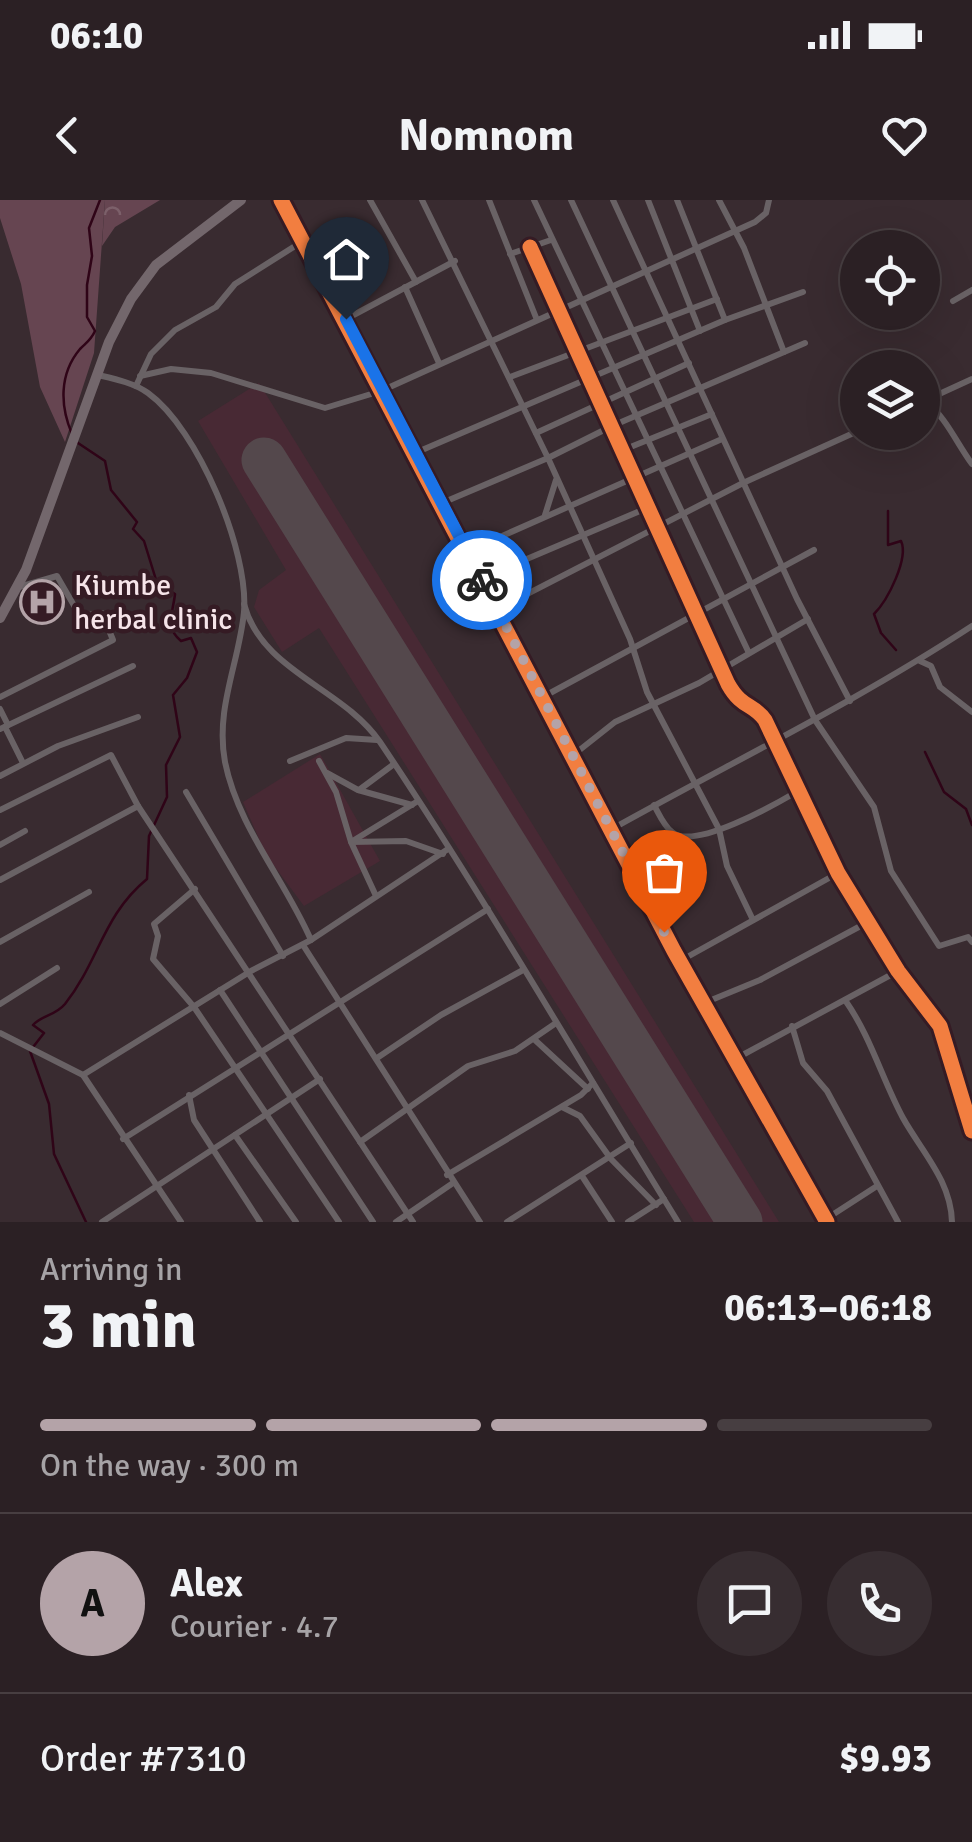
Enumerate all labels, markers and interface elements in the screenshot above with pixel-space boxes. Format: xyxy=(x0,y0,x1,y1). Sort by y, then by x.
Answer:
text: 06:10 xyxy=(50,12,143,59)
icon: back xyxy=(40,108,95,163)
text: Nomnom xyxy=(398,108,574,163)
icon: heart xyxy=(877,108,932,163)
pin xyxy=(304,217,389,320)
map controls xyxy=(840,230,940,450)
button: locate xyxy=(840,230,940,330)
icon: home xyxy=(319,232,374,287)
button: layers xyxy=(840,350,940,450)
courier xyxy=(432,530,532,630)
icon: bike xyxy=(455,553,510,608)
place label: Kiumbe herbal clinic xyxy=(74,567,232,638)
hospital icon: Kiumbe herbal clinic xyxy=(19,579,65,625)
pin xyxy=(622,830,707,933)
icon: bag xyxy=(637,845,692,900)
text: Arriving in xyxy=(40,1250,182,1289)
text: 06:13–06:18 xyxy=(724,1284,932,1331)
text: 3 min xyxy=(40,1286,197,1366)
text: On the way · 300 m xyxy=(40,1446,299,1485)
button: chat xyxy=(697,1551,802,1656)
button: phone xyxy=(827,1551,932,1656)
text: Alex xyxy=(170,1560,243,1607)
text: A xyxy=(80,1580,105,1627)
text: Courier · 4.7 xyxy=(170,1607,339,1646)
text: Order #7310 xyxy=(40,1735,247,1782)
text: $9.93 xyxy=(839,1735,932,1782)

